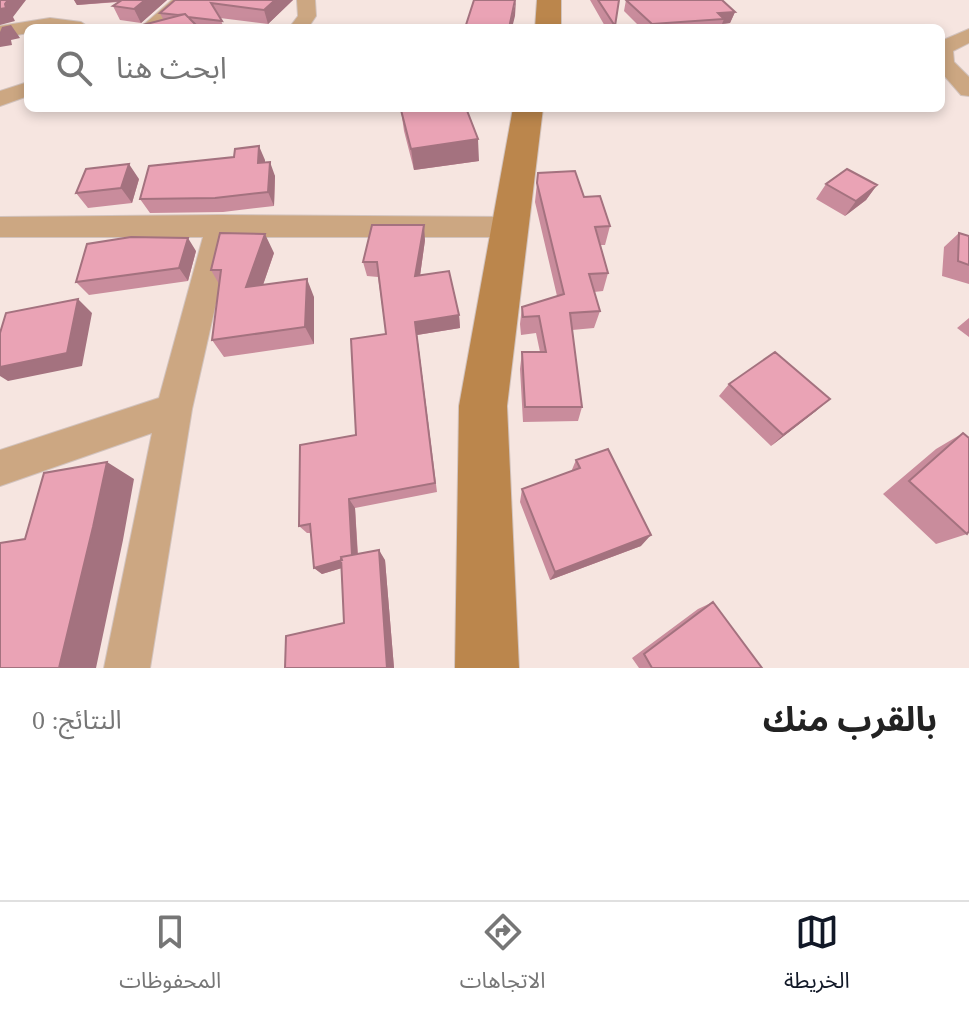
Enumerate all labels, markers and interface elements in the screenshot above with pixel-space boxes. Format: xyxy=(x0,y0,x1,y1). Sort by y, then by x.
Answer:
search box xyxy=(24,24,945,112)
icon: search xyxy=(52,46,96,90)
text: ابحث هنا xyxy=(116,51,227,84)
text: بالقرب منك xyxy=(763,701,937,738)
text: النتائج: 0 xyxy=(32,706,122,735)
tab: المحفوظات xyxy=(119,910,221,1004)
tab: الاتجاهات xyxy=(460,910,546,1004)
tab: الخريطة xyxy=(784,910,850,1004)

